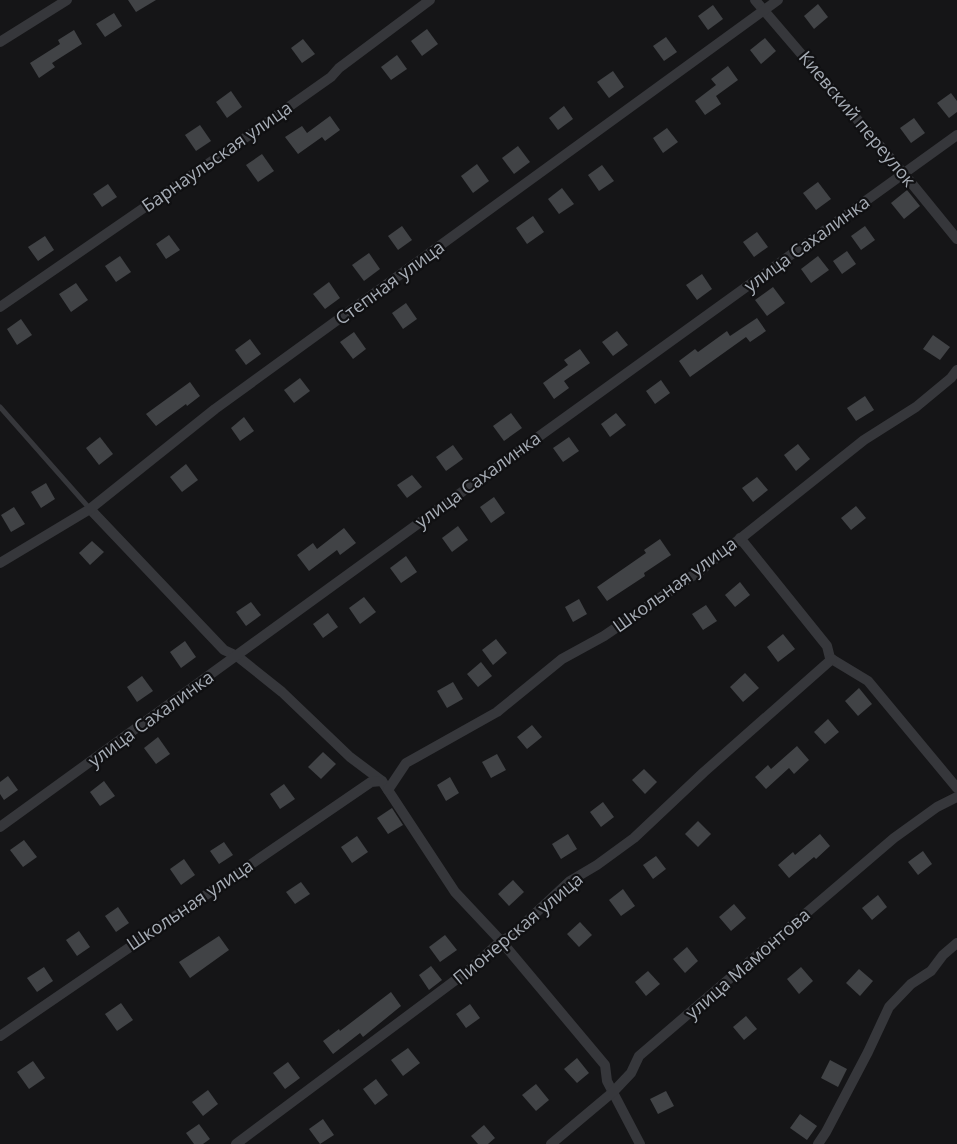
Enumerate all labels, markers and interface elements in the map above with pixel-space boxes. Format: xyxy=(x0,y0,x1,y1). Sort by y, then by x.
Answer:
street label: Киевский переулок xyxy=(794,45,922,192)
street label: Барнаульская улица xyxy=(137,95,296,217)
street label: улица Сахалинка xyxy=(739,189,874,297)
street label: Степная улица xyxy=(330,235,449,330)
street label: улица Сахалинка xyxy=(410,425,545,533)
street label: Школьная улица xyxy=(608,531,741,637)
street label: улица Сахалинка xyxy=(83,664,218,772)
street label: Школьная улица xyxy=(122,853,257,955)
street label: Пионерская улица xyxy=(447,867,587,990)
street label: улица Мамонтова xyxy=(680,902,815,1024)

